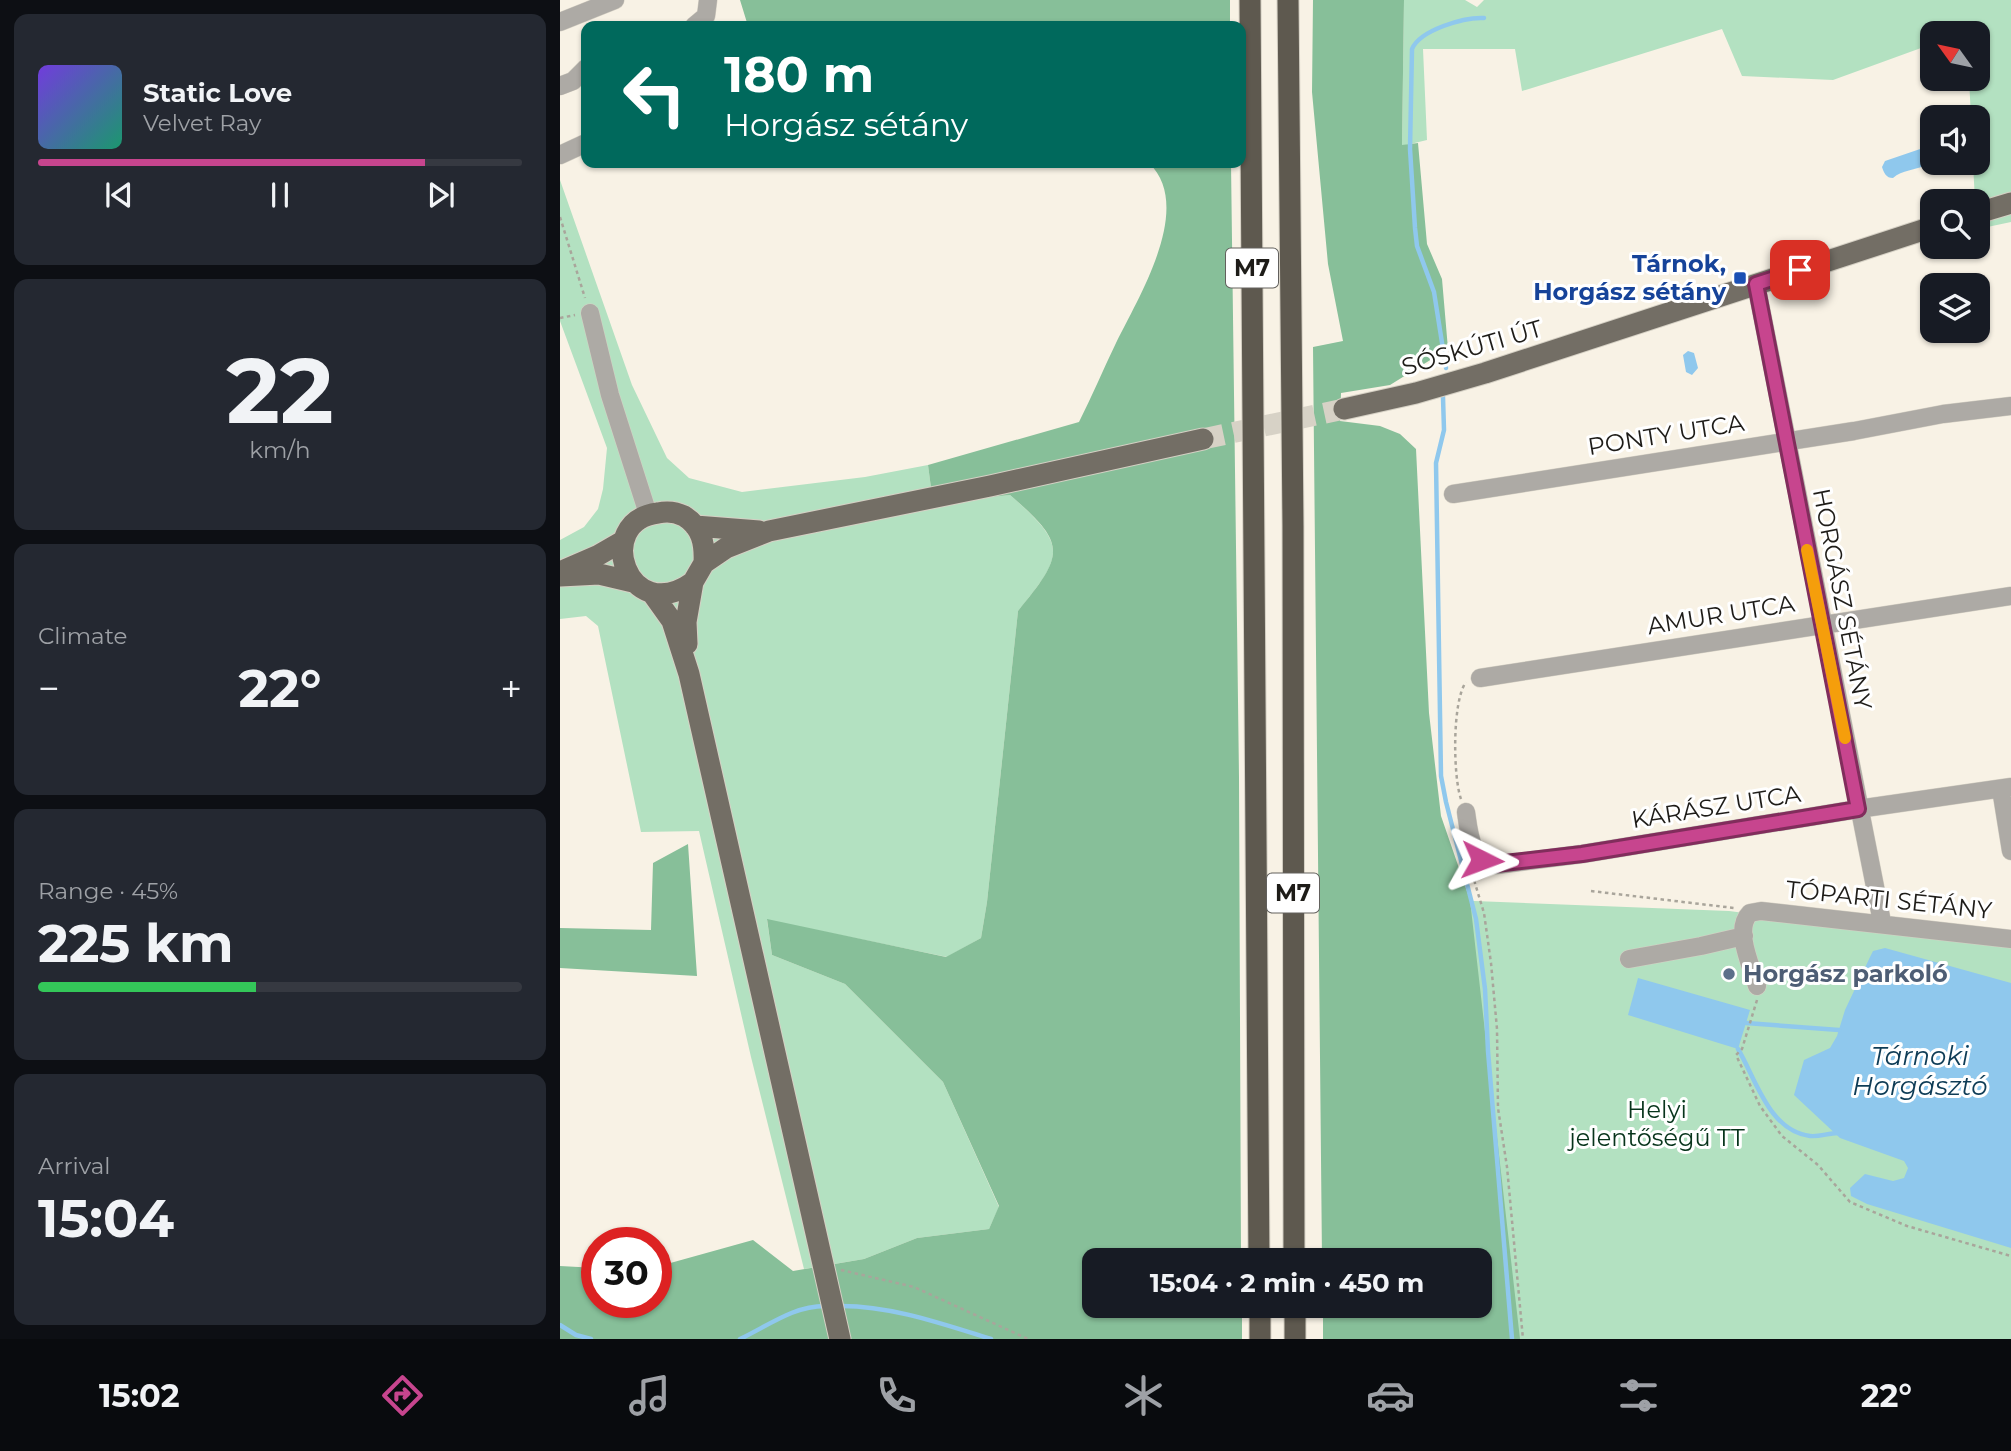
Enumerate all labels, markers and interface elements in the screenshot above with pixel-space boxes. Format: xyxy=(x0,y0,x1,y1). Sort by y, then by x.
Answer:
north arrow xyxy=(1920,21,1990,91)
map controls xyxy=(1920,21,1990,343)
text: 180 m xyxy=(724,45,874,104)
icon: left xyxy=(609,49,700,140)
text: Static Love xyxy=(143,77,292,109)
text: Horgász sétány xyxy=(724,105,968,144)
button: sound xyxy=(1920,105,1990,175)
text: Velvet Ray xyxy=(143,109,261,137)
icon: previous xyxy=(100,176,138,214)
icon: pause xyxy=(261,176,299,214)
icon: next xyxy=(422,176,460,214)
button: search xyxy=(1920,189,1990,259)
pin xyxy=(1770,240,1830,300)
road number: M7 xyxy=(1226,248,1278,288)
place label: Tárnok, Horgász sétány xyxy=(1533,249,1727,306)
icon: arrive xyxy=(1781,251,1819,289)
marker: Tárnok, Horgász sétány xyxy=(1732,270,1748,286)
button: layers xyxy=(1920,273,1990,343)
street label: SÓSKÚTI ÚT xyxy=(1398,314,1546,381)
text: 22 xyxy=(226,335,334,446)
street label: PONTY UTCA xyxy=(1586,408,1747,461)
text: km/h xyxy=(249,436,311,464)
street label: HORGÁSZ SÉTÁNY xyxy=(1807,486,1878,713)
street label: AMUR UTCA xyxy=(1645,588,1797,640)
text: Climate xyxy=(38,622,127,650)
text: 22° xyxy=(238,657,322,720)
text: − xyxy=(38,665,60,712)
text: + xyxy=(500,665,522,712)
street label: KÁRÁSZ UTCA xyxy=(1629,779,1803,834)
position arrow xyxy=(1445,823,1519,897)
road number: M7 xyxy=(1267,874,1319,912)
street label: TÓPARTI SÉTÁNY xyxy=(1785,874,1994,925)
text: Range · 45% xyxy=(38,877,178,905)
text: 225 km xyxy=(38,912,233,975)
place label: Horgász parkoló xyxy=(1743,959,1948,988)
marker: Horgász parkoló xyxy=(1721,966,1737,982)
water label: Tárnoki Horgásztó xyxy=(1852,1040,1988,1102)
park label: Helyi jelentőségű TT xyxy=(1566,1095,1745,1152)
text: Arrival xyxy=(38,1152,111,1180)
text: 15:04 xyxy=(38,1187,174,1250)
speed limit sign: 30 xyxy=(581,1227,672,1318)
text: 15:04 · 2 min · 450 m xyxy=(1150,1267,1424,1299)
icon: directions xyxy=(378,1371,427,1420)
icon: music xyxy=(625,1371,674,1420)
icon: phone xyxy=(872,1371,921,1420)
icon: climate xyxy=(1119,1371,1168,1420)
icon: car xyxy=(1366,1371,1415,1420)
icon: filters xyxy=(1614,1371,1663,1420)
text: 15:02 xyxy=(99,1376,180,1415)
text: 22° xyxy=(1861,1376,1912,1415)

